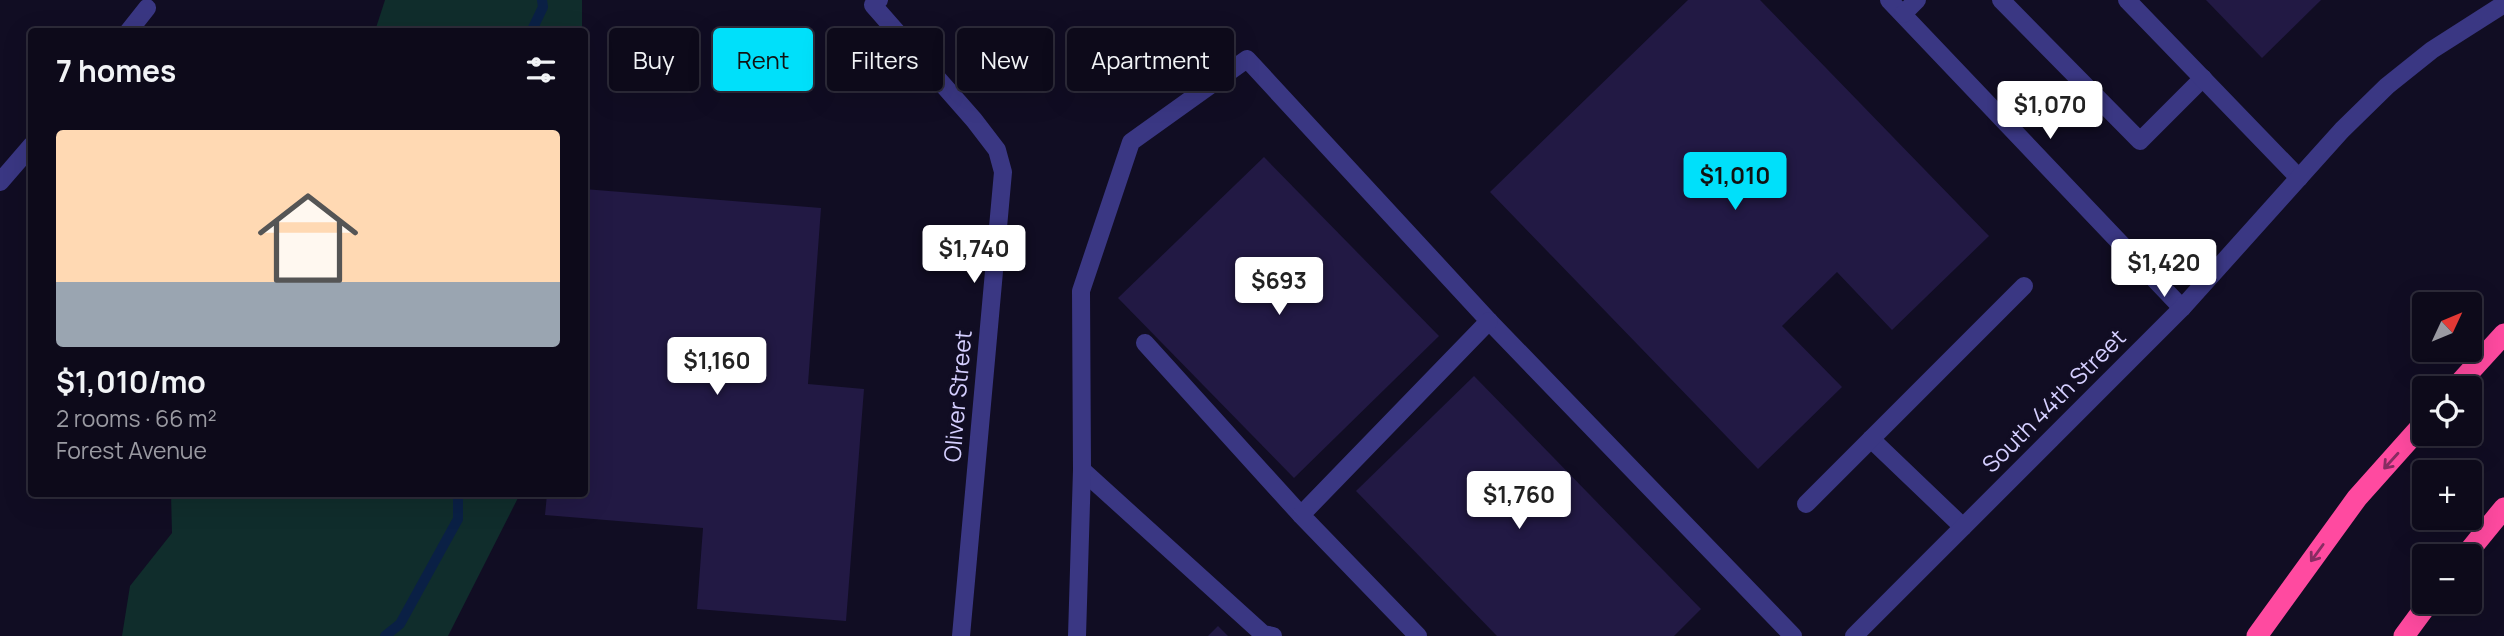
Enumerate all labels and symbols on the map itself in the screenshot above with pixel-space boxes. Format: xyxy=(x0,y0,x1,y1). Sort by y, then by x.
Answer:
pin: $1,070 xyxy=(1993,82,2107,141)
pin: $1,010 xyxy=(1678,152,1792,212)
pin: $1,740 xyxy=(917,226,1031,285)
pin: $1,420 xyxy=(2107,240,2221,299)
pin: $693 xyxy=(1238,258,1320,317)
north arrow xyxy=(2412,292,2482,362)
street label: South 44th Street xyxy=(1974,321,2132,479)
street label: Oliver Street xyxy=(935,329,979,463)
pin: $1,160 xyxy=(660,338,774,397)
one-way arrow xyxy=(2383,451,2399,469)
pin: $1,760 xyxy=(1462,472,1576,531)
one-way arrow xyxy=(2310,543,2324,562)

